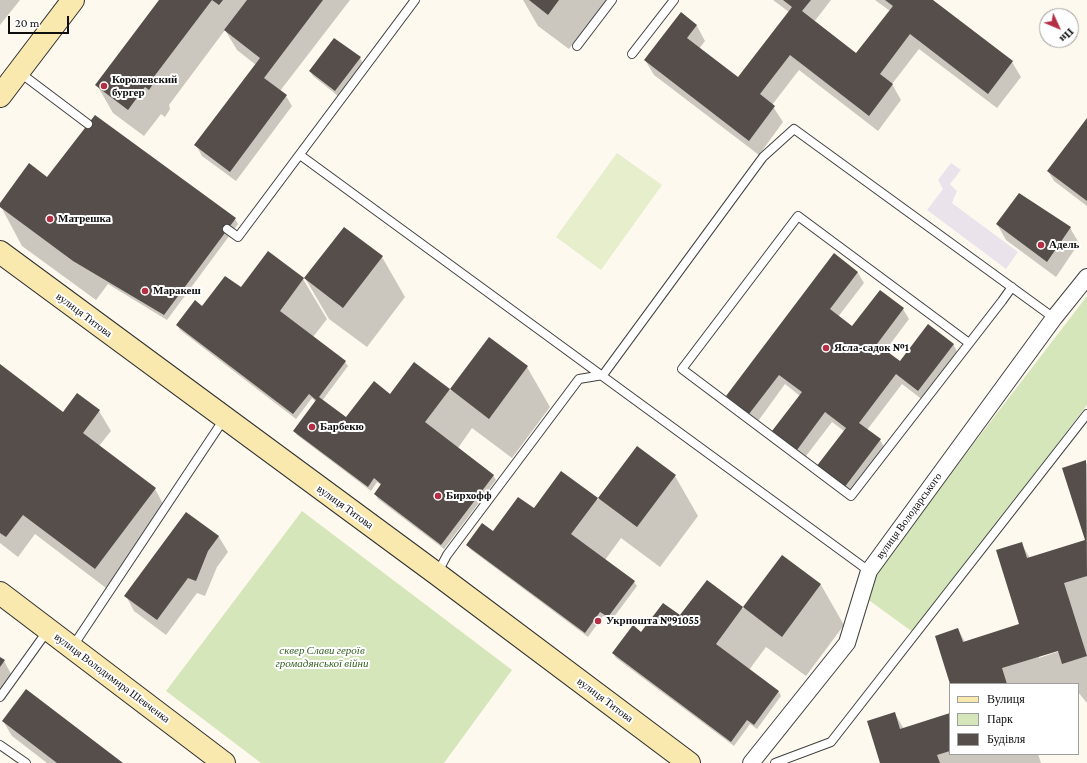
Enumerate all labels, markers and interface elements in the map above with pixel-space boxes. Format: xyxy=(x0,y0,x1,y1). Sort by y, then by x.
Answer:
scale bar xyxy=(10,8,71,34)
north arrow xyxy=(1039,8,1079,48)
text: 20 m xyxy=(15,16,39,30)
text: Пн xyxy=(1057,26,1076,45)
place label: Королевский бургер xyxy=(112,73,177,99)
marker: Королевский бургер xyxy=(99,81,109,91)
place label: Матрешка xyxy=(58,212,111,226)
marker: Матрешка xyxy=(45,214,55,224)
place label: Адель xyxy=(1049,238,1079,252)
marker: Адель xyxy=(1036,240,1046,250)
place label: Маракеш xyxy=(153,284,201,298)
marker: Маракеш xyxy=(140,286,150,296)
street label: вулиця Титова xyxy=(53,290,115,340)
place label: Ясла-садок №1 xyxy=(834,341,909,355)
marker: Ясла-садок №1 xyxy=(821,343,831,353)
place label: Барбекю xyxy=(320,420,364,434)
marker: Барбекю xyxy=(307,422,317,432)
street label: вулиця Володарського xyxy=(873,470,945,562)
street label: вулиця Титова xyxy=(314,482,376,532)
place label: Бирхофф xyxy=(446,489,492,503)
marker: Бирхофф xyxy=(433,491,443,501)
place label: Укрпошта №91055 xyxy=(606,614,699,628)
marker: Укрпошта №91055 xyxy=(593,616,603,626)
street label: вулиця Володимира Шевченка xyxy=(52,630,172,726)
park label: сквер Слави героїв громадянської війни xyxy=(275,644,369,670)
street label: вулиця Титова xyxy=(574,675,636,725)
legend xyxy=(949,683,1079,755)
text: Вулиця xyxy=(987,692,1025,706)
text: Парк xyxy=(987,712,1013,726)
text: Будівля xyxy=(987,732,1025,746)

